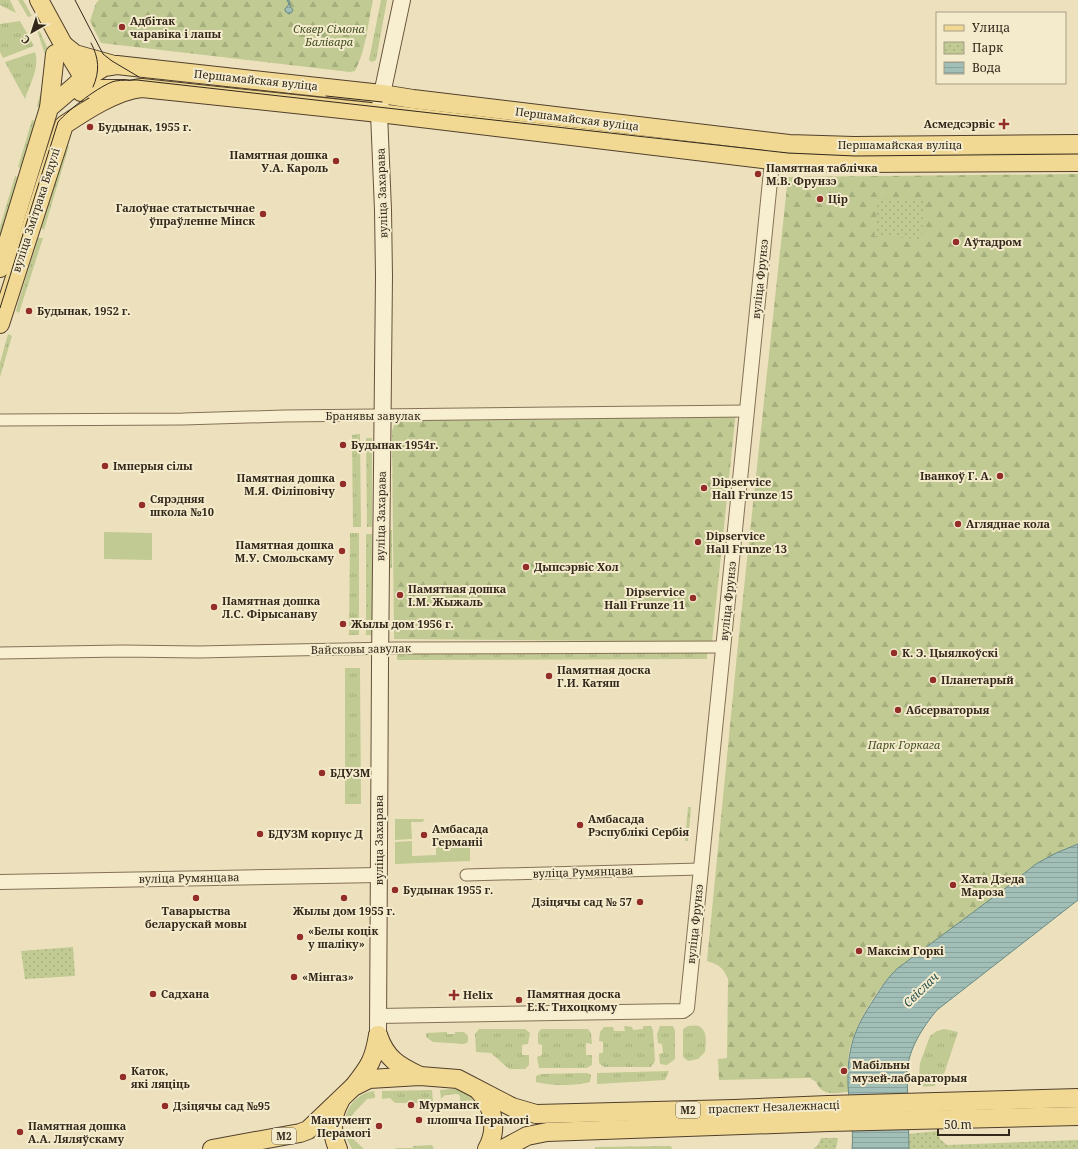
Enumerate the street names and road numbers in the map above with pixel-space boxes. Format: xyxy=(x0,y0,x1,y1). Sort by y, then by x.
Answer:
street label: Першамайская вуліца xyxy=(193,66,319,93)
street label: Першамайская вуліца xyxy=(514,103,640,134)
street label: Першамайская вуліца xyxy=(838,137,962,152)
street label: вуліца Змітрака Бядулі xyxy=(8,145,63,274)
street label: вуліца Захарава xyxy=(372,148,391,238)
street label: вуліца Фрунзэ xyxy=(748,238,771,320)
street label: Бранявы завулак xyxy=(325,408,421,423)
street label: вуліца Захарава xyxy=(372,471,389,561)
street label: вуліца Фрунзэ xyxy=(716,560,739,642)
street label: Вайсковы завулак xyxy=(311,640,412,657)
street label: вуліца Захарава xyxy=(371,795,386,885)
street label: вуліца Румянцава xyxy=(532,862,634,881)
street label: вуліца Румянцава xyxy=(138,869,240,886)
street label: вуліца Фрунзэ xyxy=(683,883,706,965)
street label: праспект Незалежнасці xyxy=(708,1097,840,1116)
road number: М2 xyxy=(676,1102,700,1118)
road number: М2 xyxy=(272,1128,296,1144)

